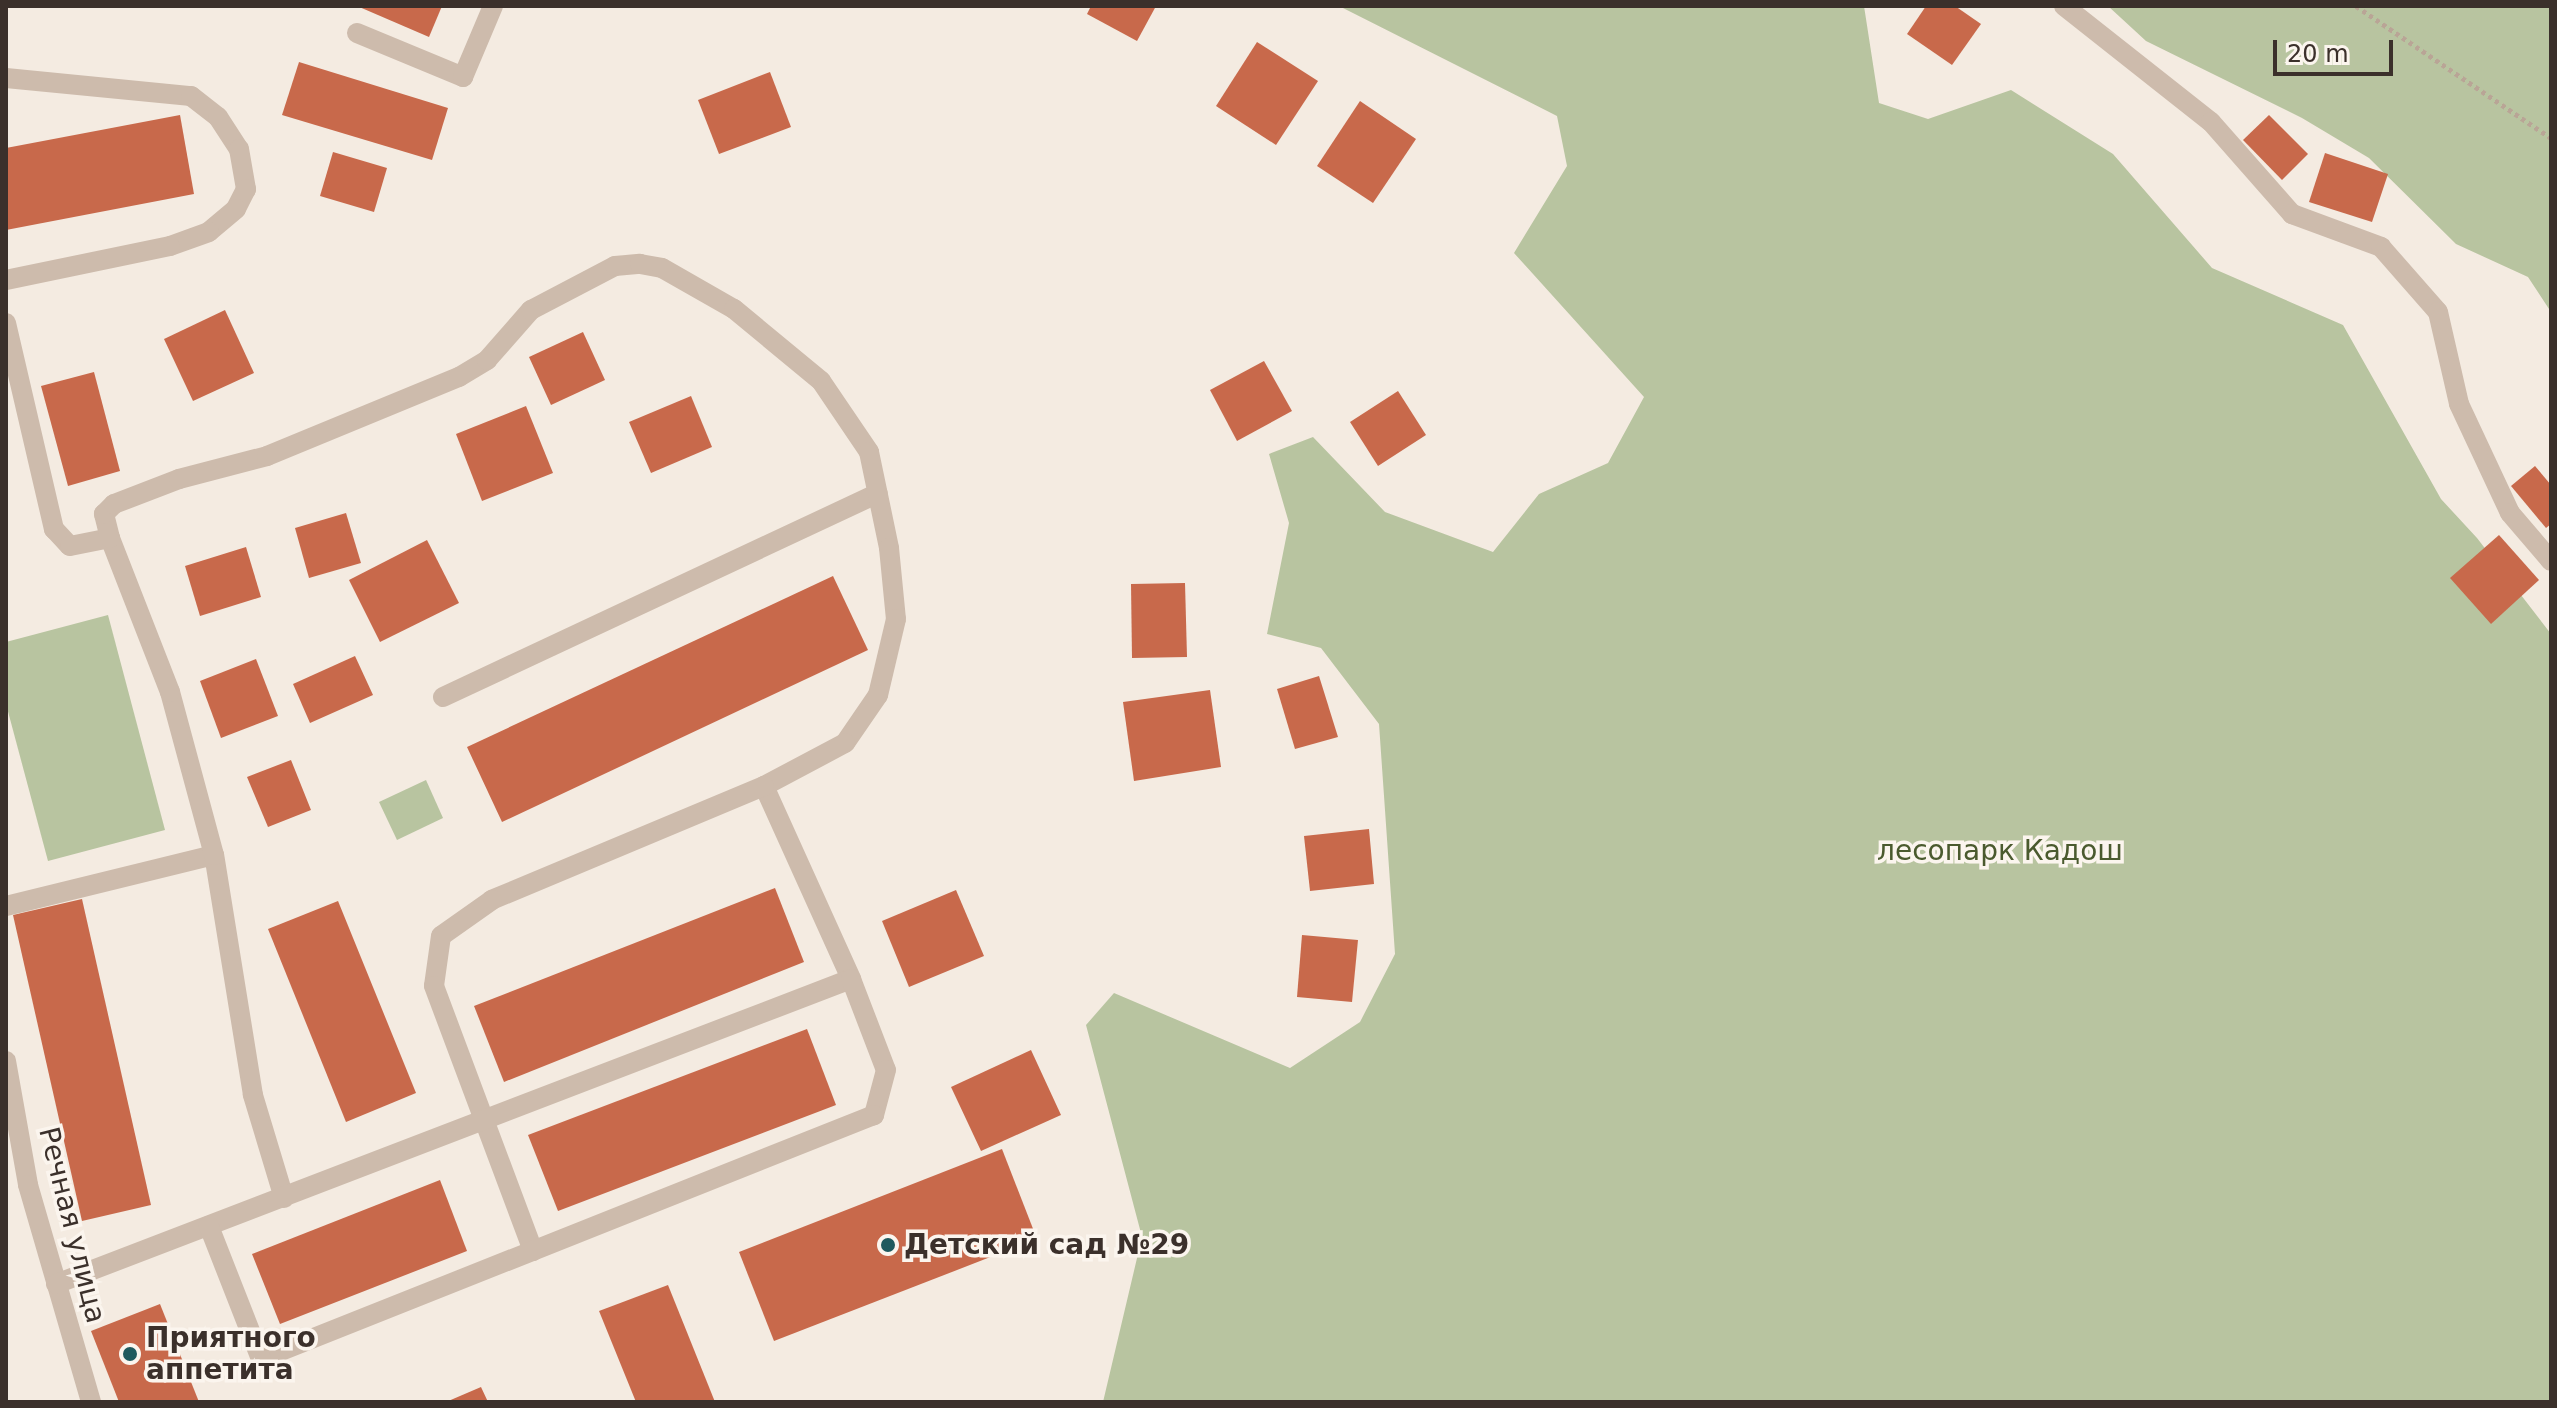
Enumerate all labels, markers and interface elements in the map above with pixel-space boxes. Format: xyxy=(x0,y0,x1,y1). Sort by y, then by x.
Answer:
scale bar xyxy=(2277,24,2397,74)
text: 20 m xyxy=(2287,40,2349,68)
park label: лесопарк Кадош xyxy=(1877,834,2123,868)
street label: Речная улица xyxy=(31,1124,113,1326)
place label: Детский сад №29 xyxy=(904,1228,1189,1262)
marker: Детский сад №29 xyxy=(879,1236,897,1254)
place label: Приятного аппетита xyxy=(146,1321,316,1387)
marker: Приятного аппетита xyxy=(121,1345,139,1363)

